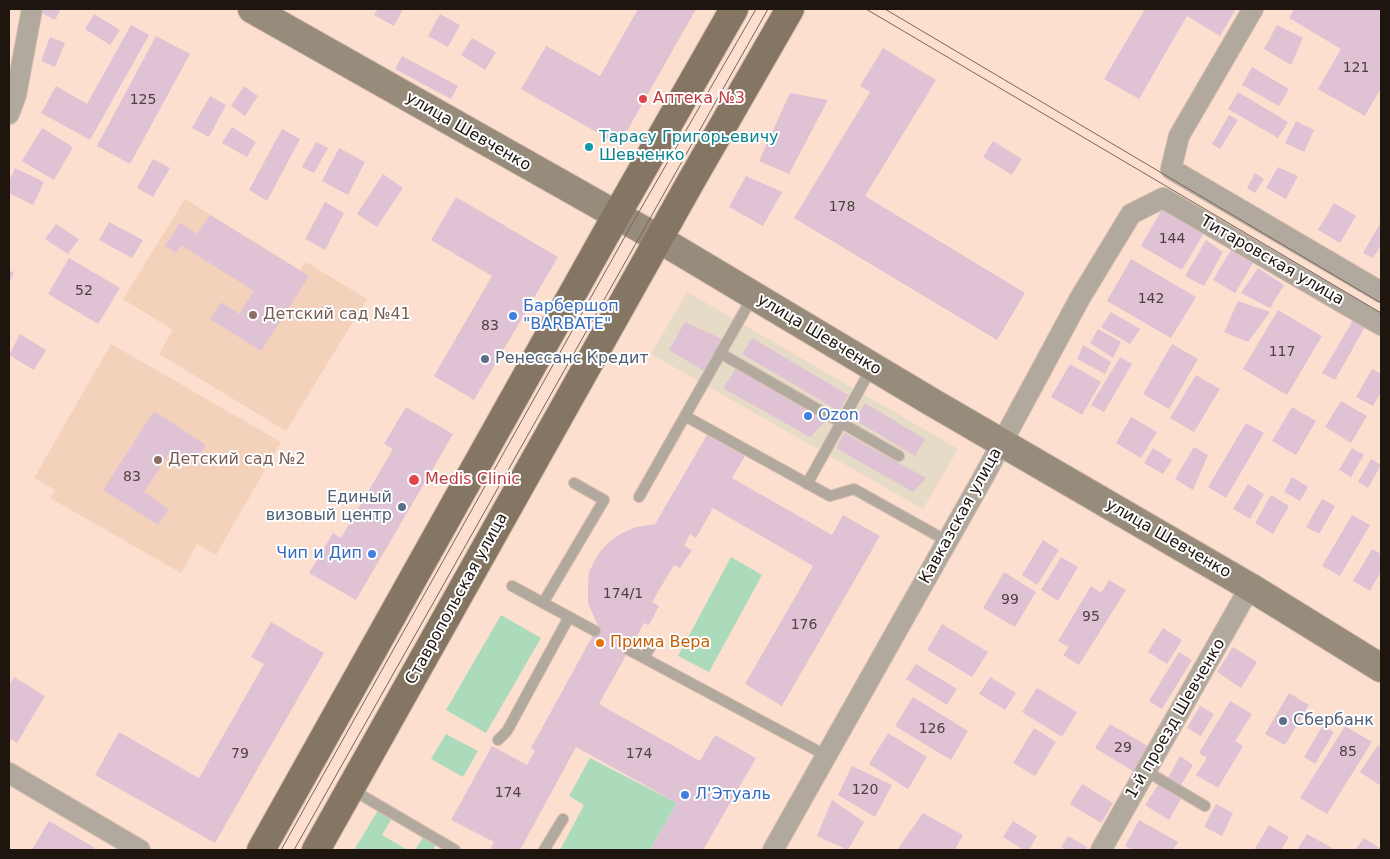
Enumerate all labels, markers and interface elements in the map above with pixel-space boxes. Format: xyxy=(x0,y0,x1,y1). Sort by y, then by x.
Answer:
house number: 121 xyxy=(1343,60,1369,76)
street label: улица Шевченко xyxy=(402,88,534,176)
place label: Аптека №3 xyxy=(653,89,745,109)
house number: 125 xyxy=(130,92,156,108)
marker: Аптека №3 xyxy=(637,93,649,105)
place label: Тарасу Григорьевичу Шевченко xyxy=(599,128,779,166)
marker: Тарасу Григорьевичу Шевченко xyxy=(583,141,595,153)
house number: 178 xyxy=(829,199,855,215)
street label: Титаровская улица xyxy=(1197,212,1347,310)
house number: 144 xyxy=(1159,231,1185,247)
house number: 52 xyxy=(75,283,93,299)
street label: улица Шевченко xyxy=(753,290,885,380)
house number: 142 xyxy=(1138,291,1164,307)
place label: Барбершоп "BARBATE" xyxy=(523,297,619,335)
place label: Детский сад №41 xyxy=(263,305,411,325)
marker: Детский сад №41 xyxy=(247,309,259,321)
marker: Барбершоп "BARBATE" xyxy=(507,310,519,322)
house number: 83 xyxy=(481,318,499,334)
house number: 117 xyxy=(1269,344,1295,360)
place label: Ренессанс Кредит xyxy=(495,349,649,369)
marker: Ренессанс Кредит xyxy=(479,353,491,365)
place label: Ozon xyxy=(818,406,859,426)
marker: Ozon xyxy=(802,410,814,422)
street label: Кавказская улица xyxy=(916,445,1006,587)
place label: Детский сад №2 xyxy=(168,450,306,470)
marker: Детский сад №2 xyxy=(152,454,164,466)
house number: 83 xyxy=(123,469,141,485)
place label: Medis Clinic xyxy=(425,470,520,490)
marker: Medis Clinic xyxy=(407,473,421,487)
place label: Единый визовый центр xyxy=(266,488,392,526)
street label: улица Шевченко xyxy=(1102,495,1234,583)
marker: Единый визовый центр xyxy=(396,501,408,513)
street label: Ставропольская улица xyxy=(402,510,512,688)
place label: Чип и Дип xyxy=(276,544,362,564)
marker: Чип и Дип xyxy=(366,548,378,560)
house number: 174/1 xyxy=(603,586,643,602)
house number: 99 xyxy=(1001,592,1019,608)
house number: 95 xyxy=(1082,609,1100,625)
house number: 176 xyxy=(791,617,817,633)
place label: Прима Вера xyxy=(610,633,710,653)
street label: 1-й проезд Шевченко xyxy=(1122,635,1230,803)
marker: Прима Вера xyxy=(594,637,606,649)
place label: Сбербанк xyxy=(1293,711,1374,731)
marker: Сбербанк xyxy=(1277,715,1289,727)
house number: 126 xyxy=(919,721,945,737)
house number: 29 xyxy=(1114,740,1132,756)
house number: 85 xyxy=(1339,744,1357,760)
house number: 79 xyxy=(231,746,249,762)
house number: 174 xyxy=(626,746,652,762)
house number: 120 xyxy=(852,782,878,798)
house number: 174 xyxy=(495,785,521,801)
place label: Л'Этуаль xyxy=(695,785,771,805)
marker: Л'Этуаль xyxy=(679,789,691,801)

